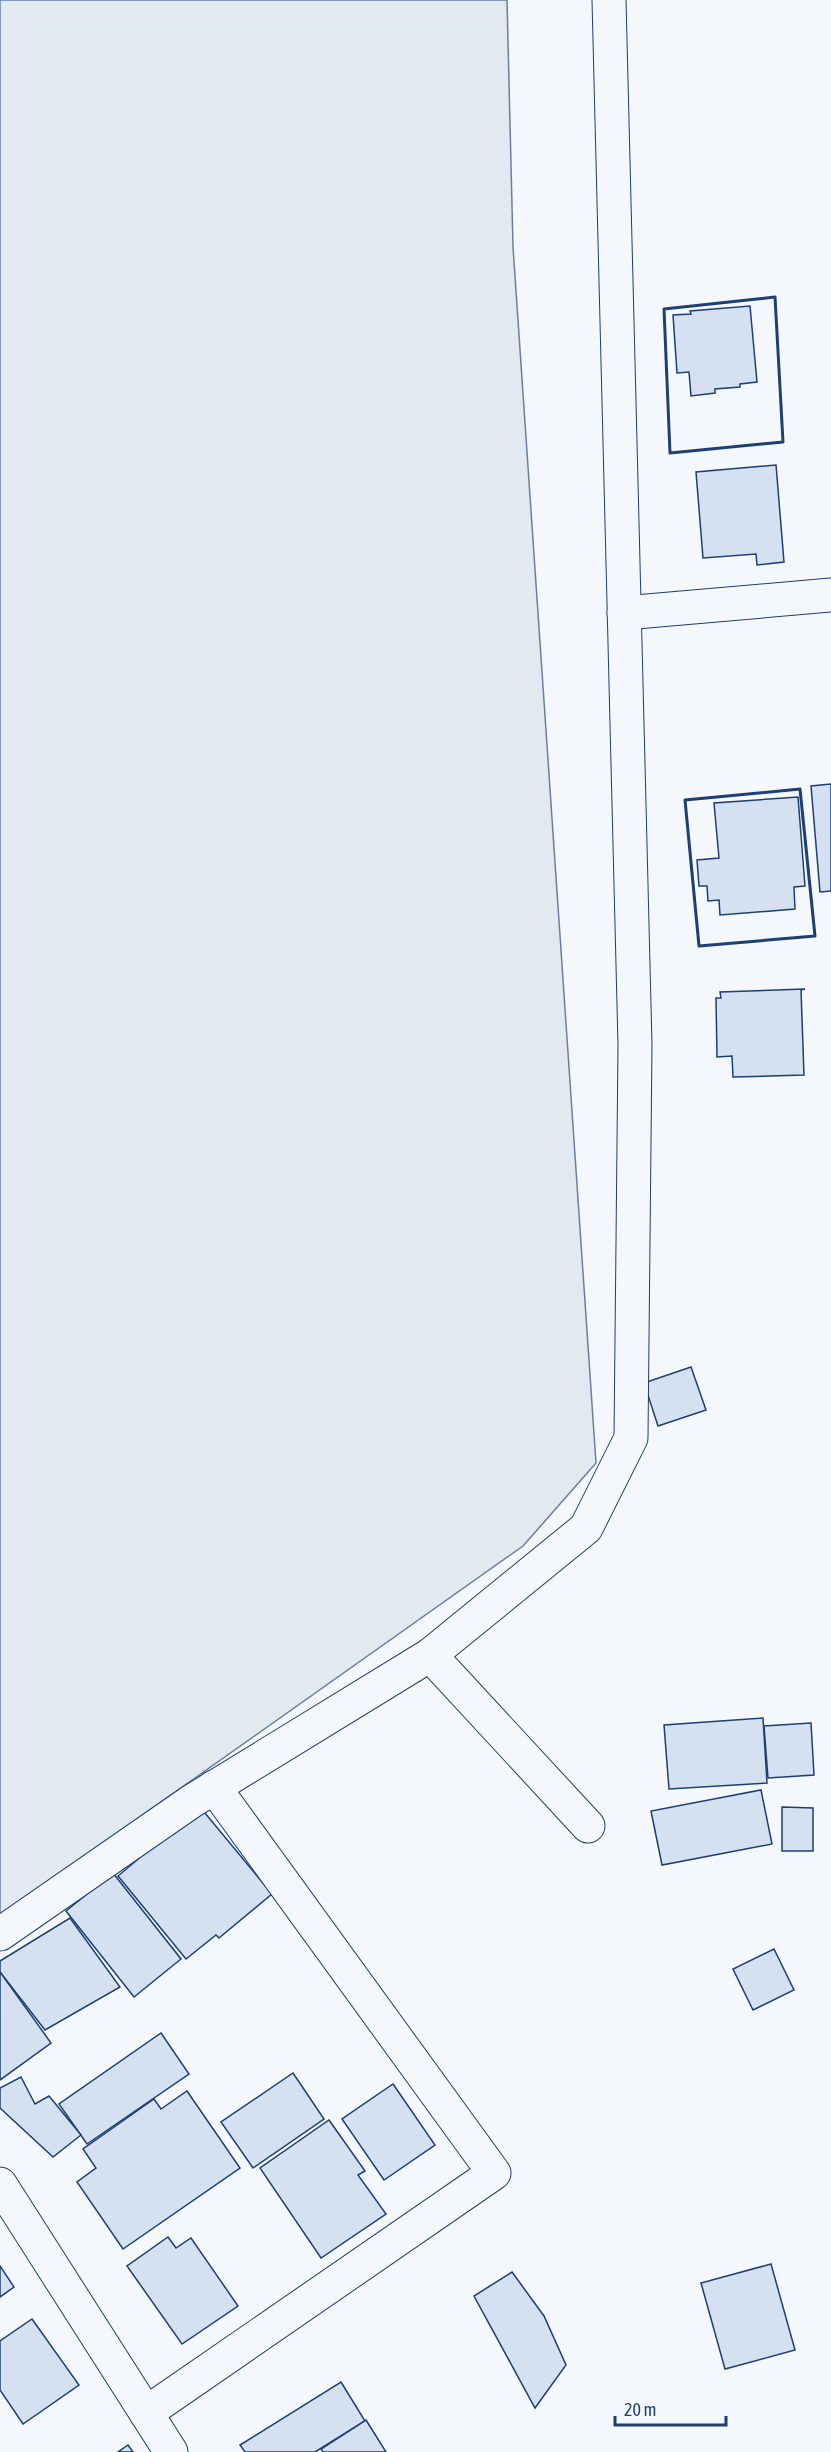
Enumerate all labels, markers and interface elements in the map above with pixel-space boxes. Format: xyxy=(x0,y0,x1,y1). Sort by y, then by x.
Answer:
scale bar xyxy=(615,2389,726,2427)
text: 20 m xyxy=(624,2399,656,2420)

